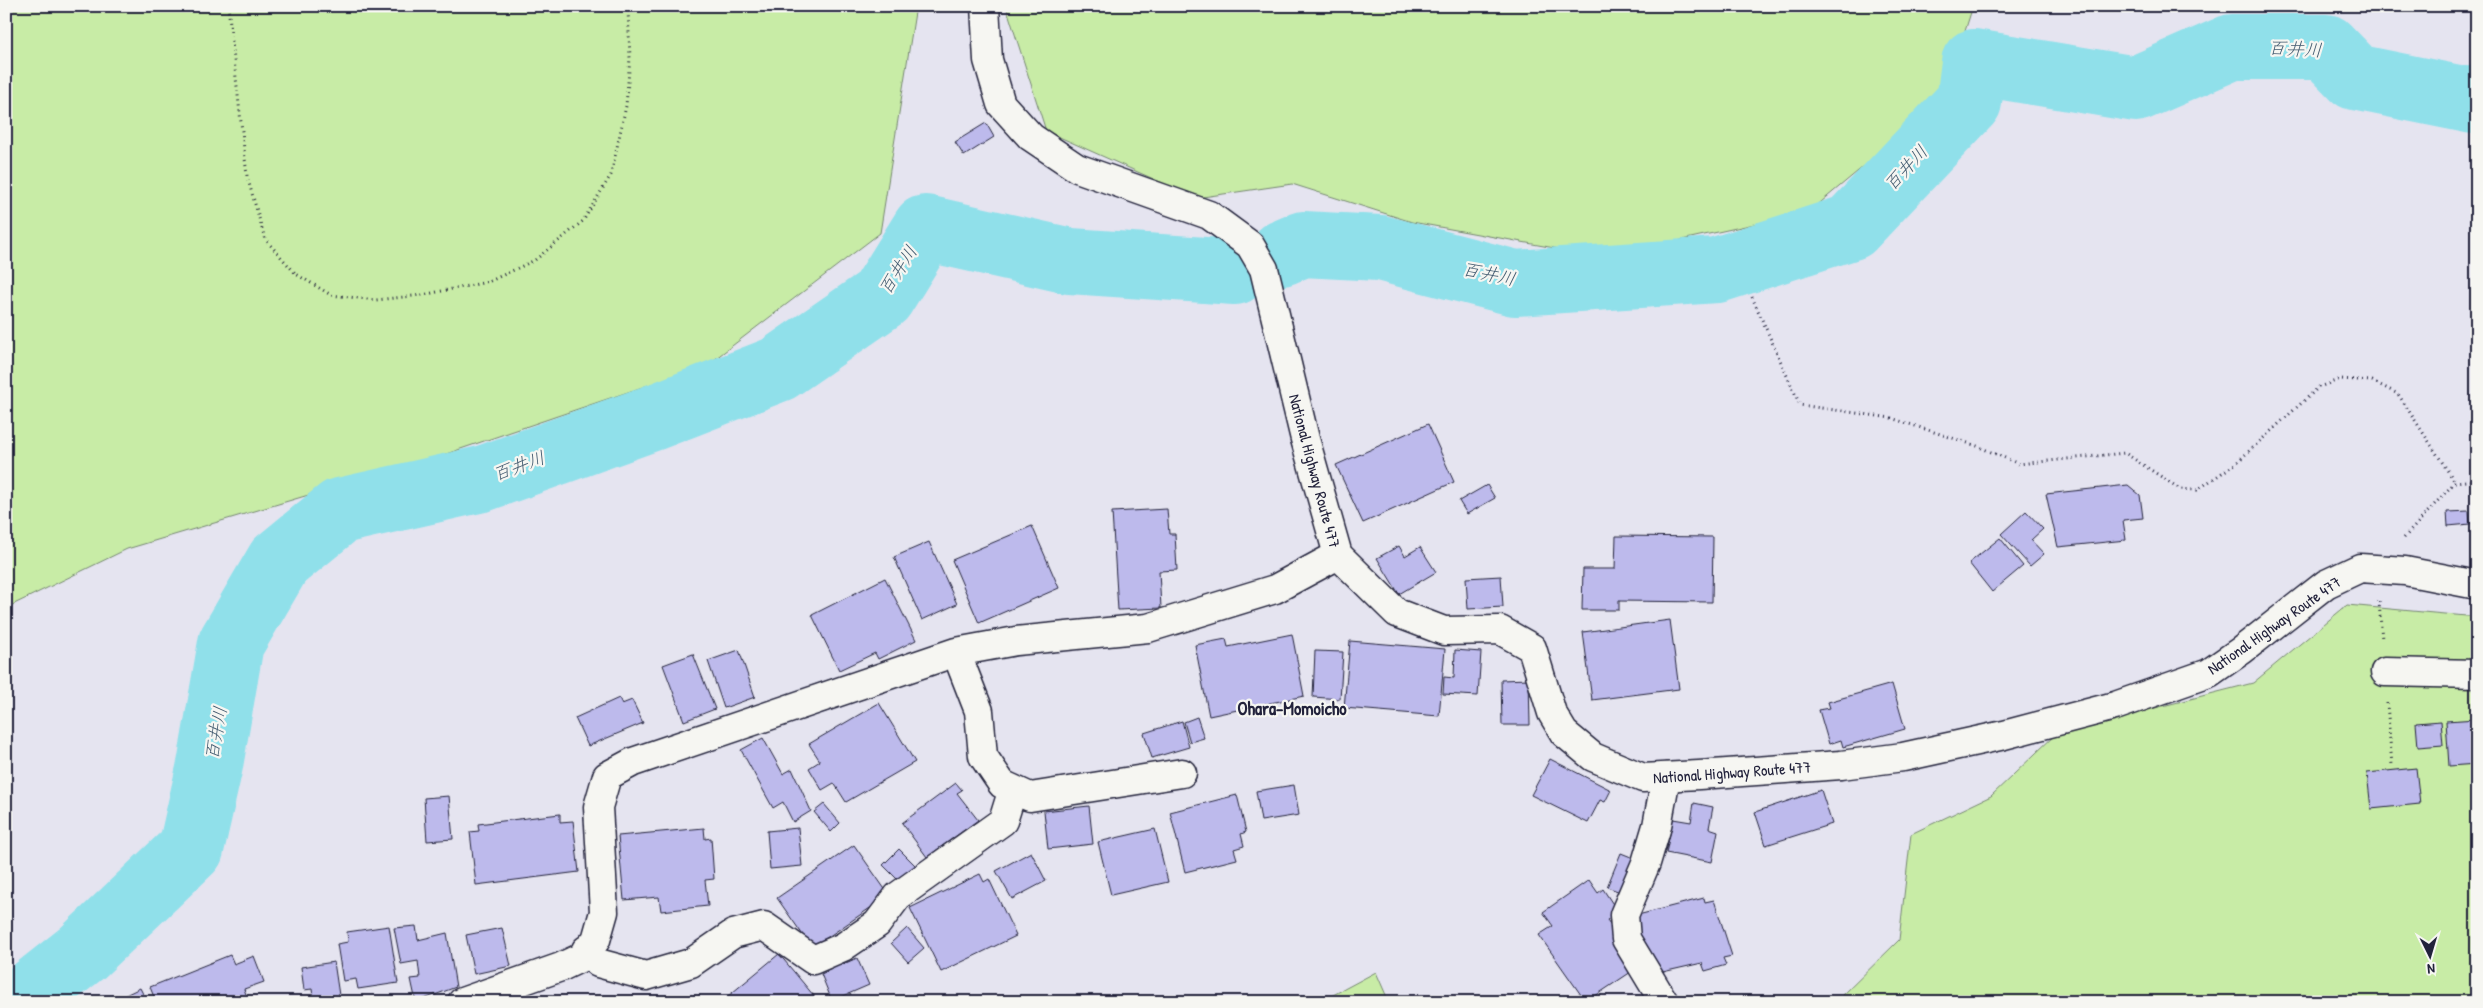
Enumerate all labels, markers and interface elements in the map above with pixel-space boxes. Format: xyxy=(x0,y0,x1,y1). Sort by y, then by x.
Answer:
water label: 百井川 xyxy=(2267,35,2323,62)
water label: 百井川 xyxy=(1878,139,1933,196)
water label: 百井川 xyxy=(872,240,923,299)
water label: 百井川 xyxy=(1460,256,1518,291)
street label: National Highway Route 477 xyxy=(1284,392,1346,550)
water label: 百井川 xyxy=(489,445,548,487)
street label: National Highway Route 477 xyxy=(2203,571,2345,679)
district label: Ohara-Momoicho xyxy=(1237,696,1347,721)
water label: 百井川 xyxy=(199,704,233,762)
street label: National Highway Route 477 xyxy=(1652,756,1812,788)
north arrow xyxy=(2406,930,2456,980)
text: N xyxy=(2426,960,2436,979)

